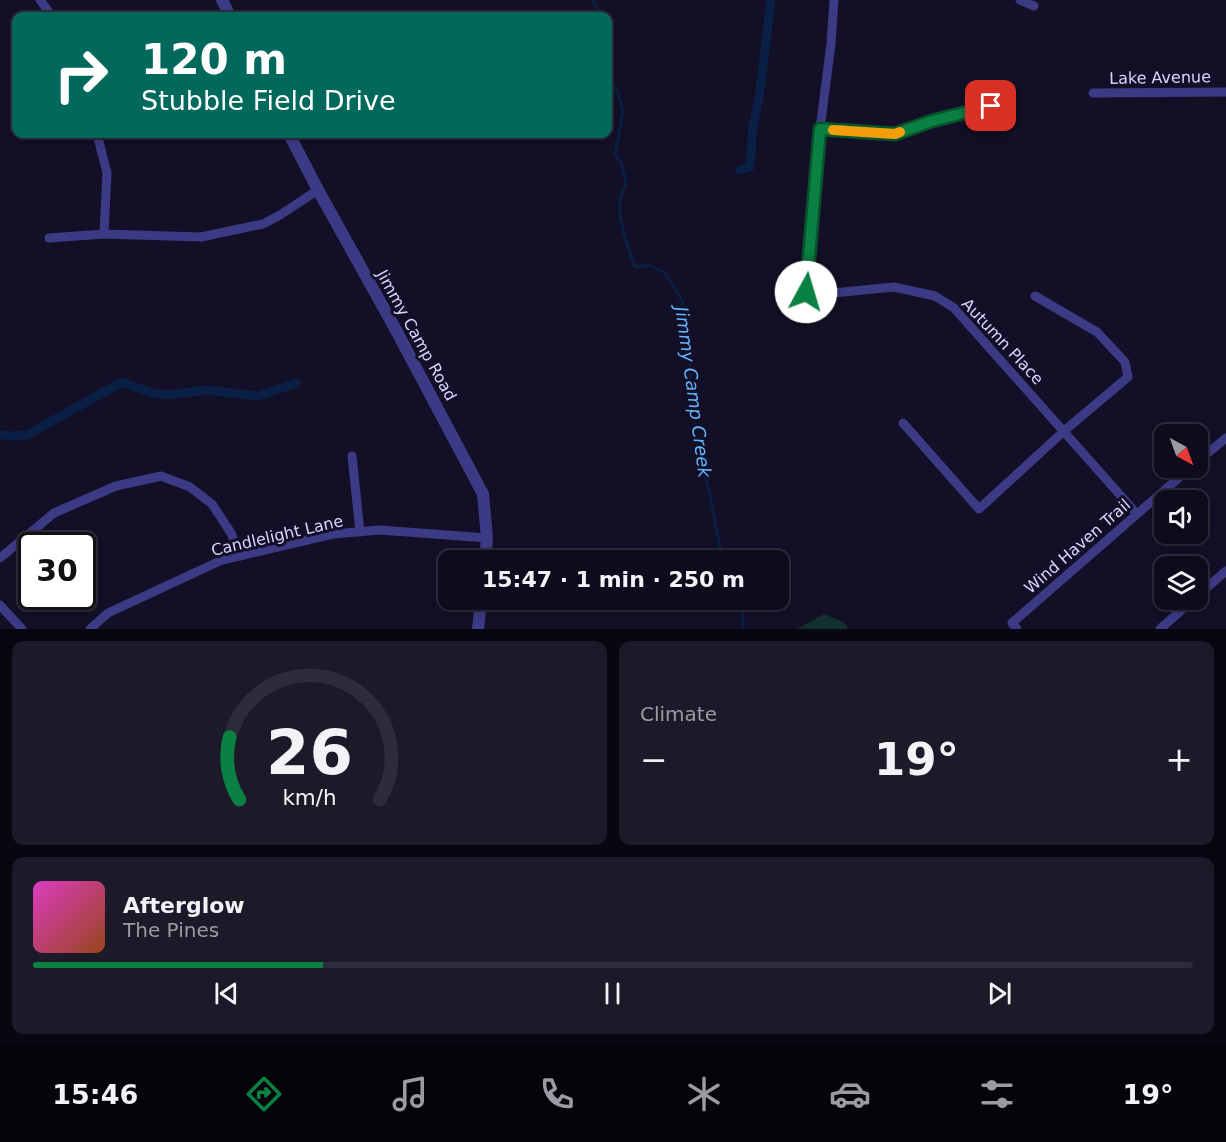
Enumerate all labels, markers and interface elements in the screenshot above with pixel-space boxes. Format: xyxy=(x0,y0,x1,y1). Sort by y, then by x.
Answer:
text: 120 m xyxy=(141,35,287,84)
icon: right xyxy=(42,36,120,114)
street label: Lake Avenue xyxy=(1109,67,1211,88)
pin xyxy=(965,80,1016,131)
text: Stubble Field Drive xyxy=(141,85,396,116)
icon: arrive xyxy=(974,89,1007,122)
position arrow xyxy=(774,260,838,324)
street label: Jimmy Camp Road xyxy=(372,266,460,404)
street label: Autumn Place xyxy=(958,294,1047,388)
water label: Jimmy Camp Creek xyxy=(671,302,716,480)
north arrow xyxy=(1154,424,1208,478)
map controls xyxy=(1154,424,1208,610)
button: sound xyxy=(1154,490,1208,544)
street label: Wind Haven Trail xyxy=(1020,495,1134,598)
street label: Candlelight Lane xyxy=(209,511,345,560)
speed limit sign: 30 xyxy=(18,532,96,610)
button: layers xyxy=(1154,556,1208,610)
text: 15:47 · 1 min · 250 m xyxy=(482,567,745,592)
text: Climate xyxy=(640,702,717,726)
text: 26 xyxy=(266,716,353,789)
text: 19° xyxy=(874,733,959,786)
text: − xyxy=(640,740,668,779)
text: + xyxy=(1165,740,1193,779)
text: km/h xyxy=(282,785,337,810)
text: Afterglow xyxy=(123,893,245,918)
text: The Pines xyxy=(123,918,219,942)
icon: previous xyxy=(210,977,243,1010)
icon: pause xyxy=(596,977,629,1010)
icon: next xyxy=(983,977,1016,1010)
icon: directions xyxy=(243,1073,285,1115)
icon: music xyxy=(389,1073,431,1115)
icon: phone xyxy=(536,1073,578,1115)
icon: climate xyxy=(683,1073,725,1115)
icon: car xyxy=(829,1073,871,1115)
icon: filters xyxy=(976,1073,1018,1115)
text: 15:46 xyxy=(52,1079,138,1110)
text: 19° xyxy=(1123,1079,1174,1110)

